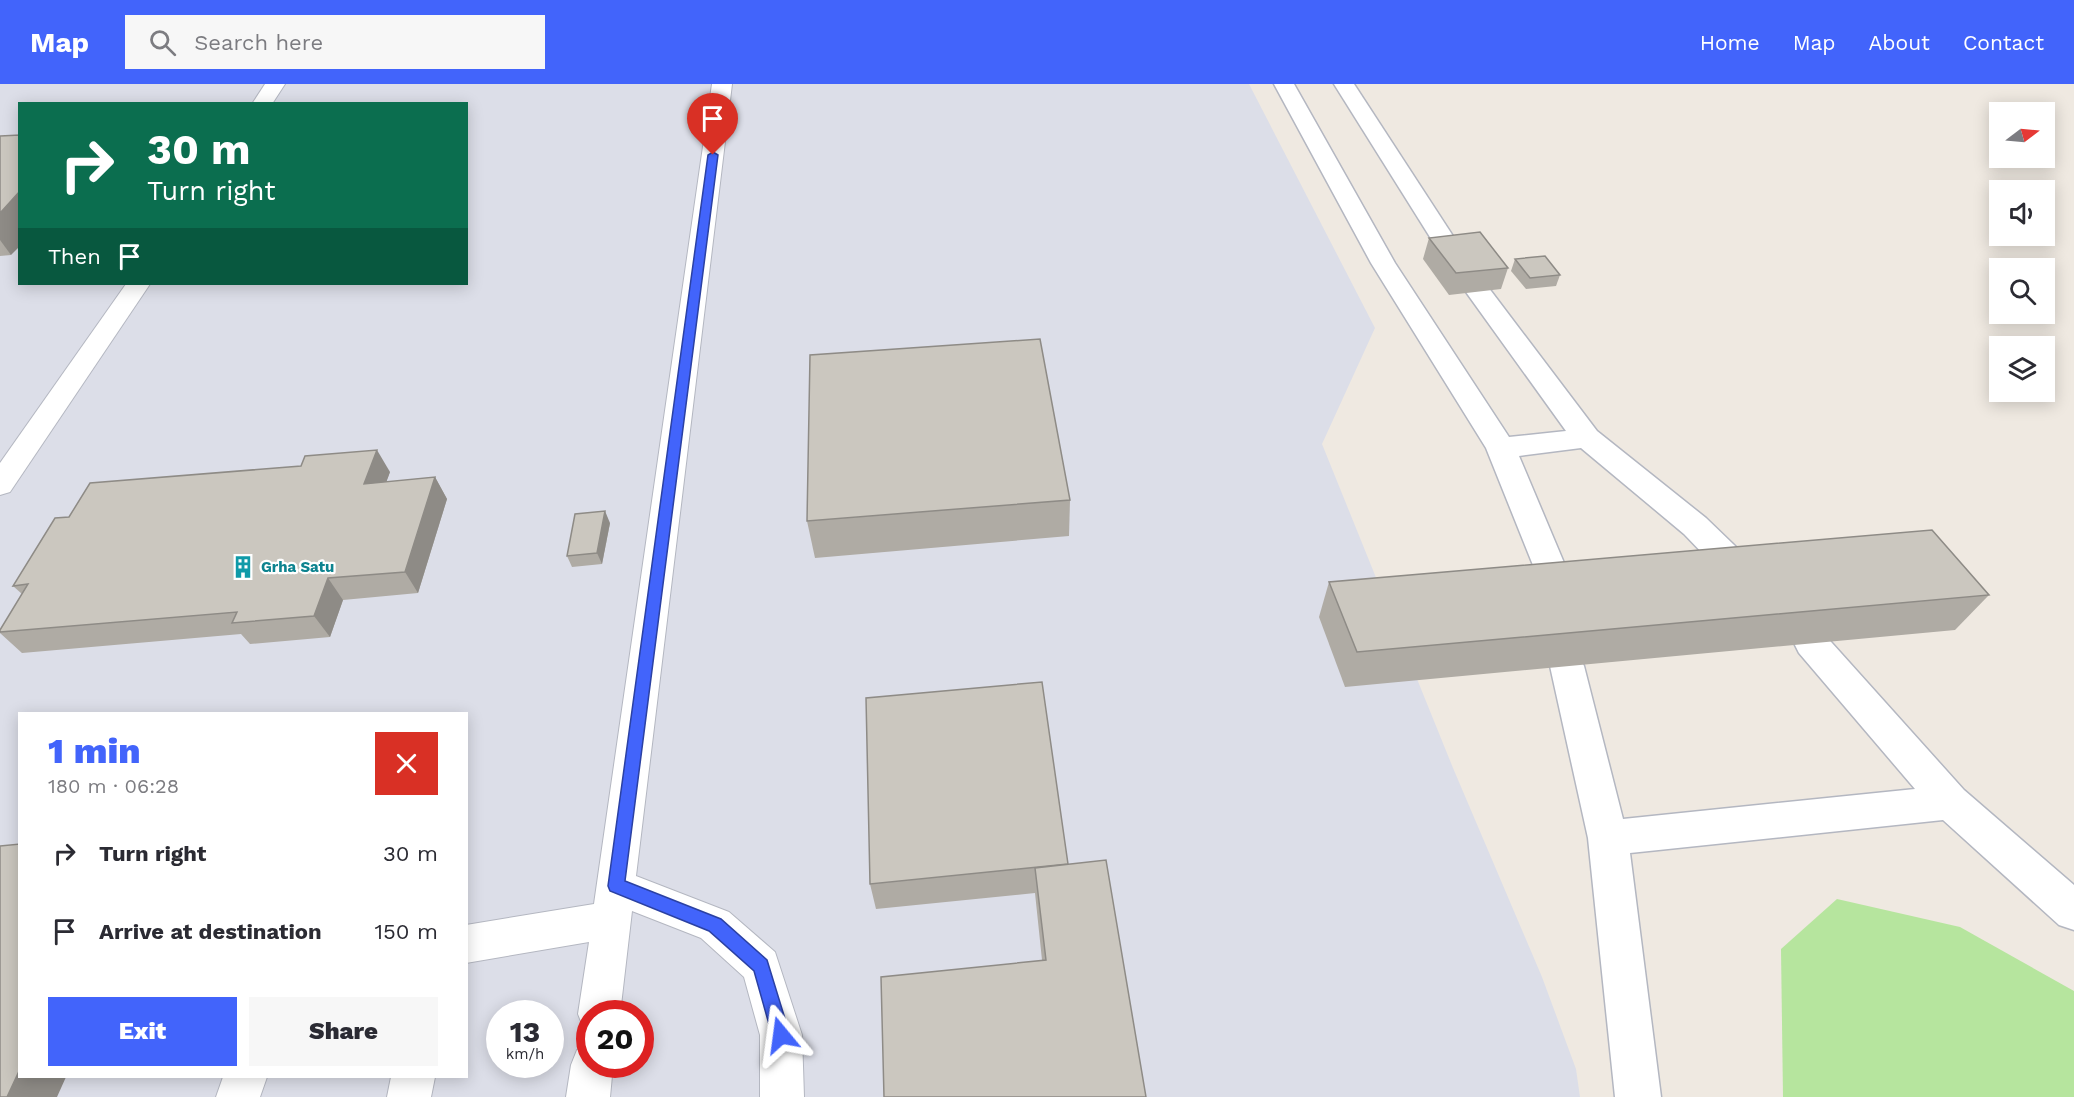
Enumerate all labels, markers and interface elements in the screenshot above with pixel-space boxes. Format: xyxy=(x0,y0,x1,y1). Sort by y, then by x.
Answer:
search box xyxy=(125,15,545,69)
text: Map xyxy=(30,26,89,59)
icon: search xyxy=(146,26,179,59)
text: Search here xyxy=(194,30,323,55)
text: Home xyxy=(1700,30,1760,55)
text: Map xyxy=(1793,30,1836,55)
text: About xyxy=(1869,30,1930,55)
text: Contact xyxy=(1963,30,2044,55)
pin xyxy=(687,93,738,155)
icon: arrive xyxy=(696,102,729,135)
north arrow xyxy=(1989,102,2055,168)
map controls xyxy=(1989,102,2055,402)
text: 30 m xyxy=(147,125,251,174)
icon: right xyxy=(48,126,126,204)
text: Turn right xyxy=(147,175,276,207)
button: sound xyxy=(1989,180,2055,246)
icon: arrive xyxy=(113,240,146,273)
text: Then xyxy=(48,244,101,269)
button: search xyxy=(1989,258,2055,324)
button: layers xyxy=(1989,336,2055,402)
building icon: Grha Satu xyxy=(230,554,256,580)
place label: Grha Satu xyxy=(261,558,334,576)
text: 1 min xyxy=(48,730,141,772)
button: close xyxy=(375,732,438,795)
text: 180 m · 06:28 xyxy=(48,774,179,798)
icon: right xyxy=(48,837,81,870)
text: Turn right xyxy=(99,841,206,866)
text: 30 m xyxy=(383,841,438,866)
icon: arrive xyxy=(48,915,81,948)
text: Arrive at destination xyxy=(99,919,322,944)
text: 150 m xyxy=(374,919,438,944)
button: Exit xyxy=(48,997,237,1066)
button: Share xyxy=(249,997,438,1066)
speed limit sign: 20 xyxy=(576,1000,654,1078)
position arrow xyxy=(749,1003,813,1067)
text: 13 xyxy=(510,1014,540,1049)
text: km/h xyxy=(506,1045,544,1063)

